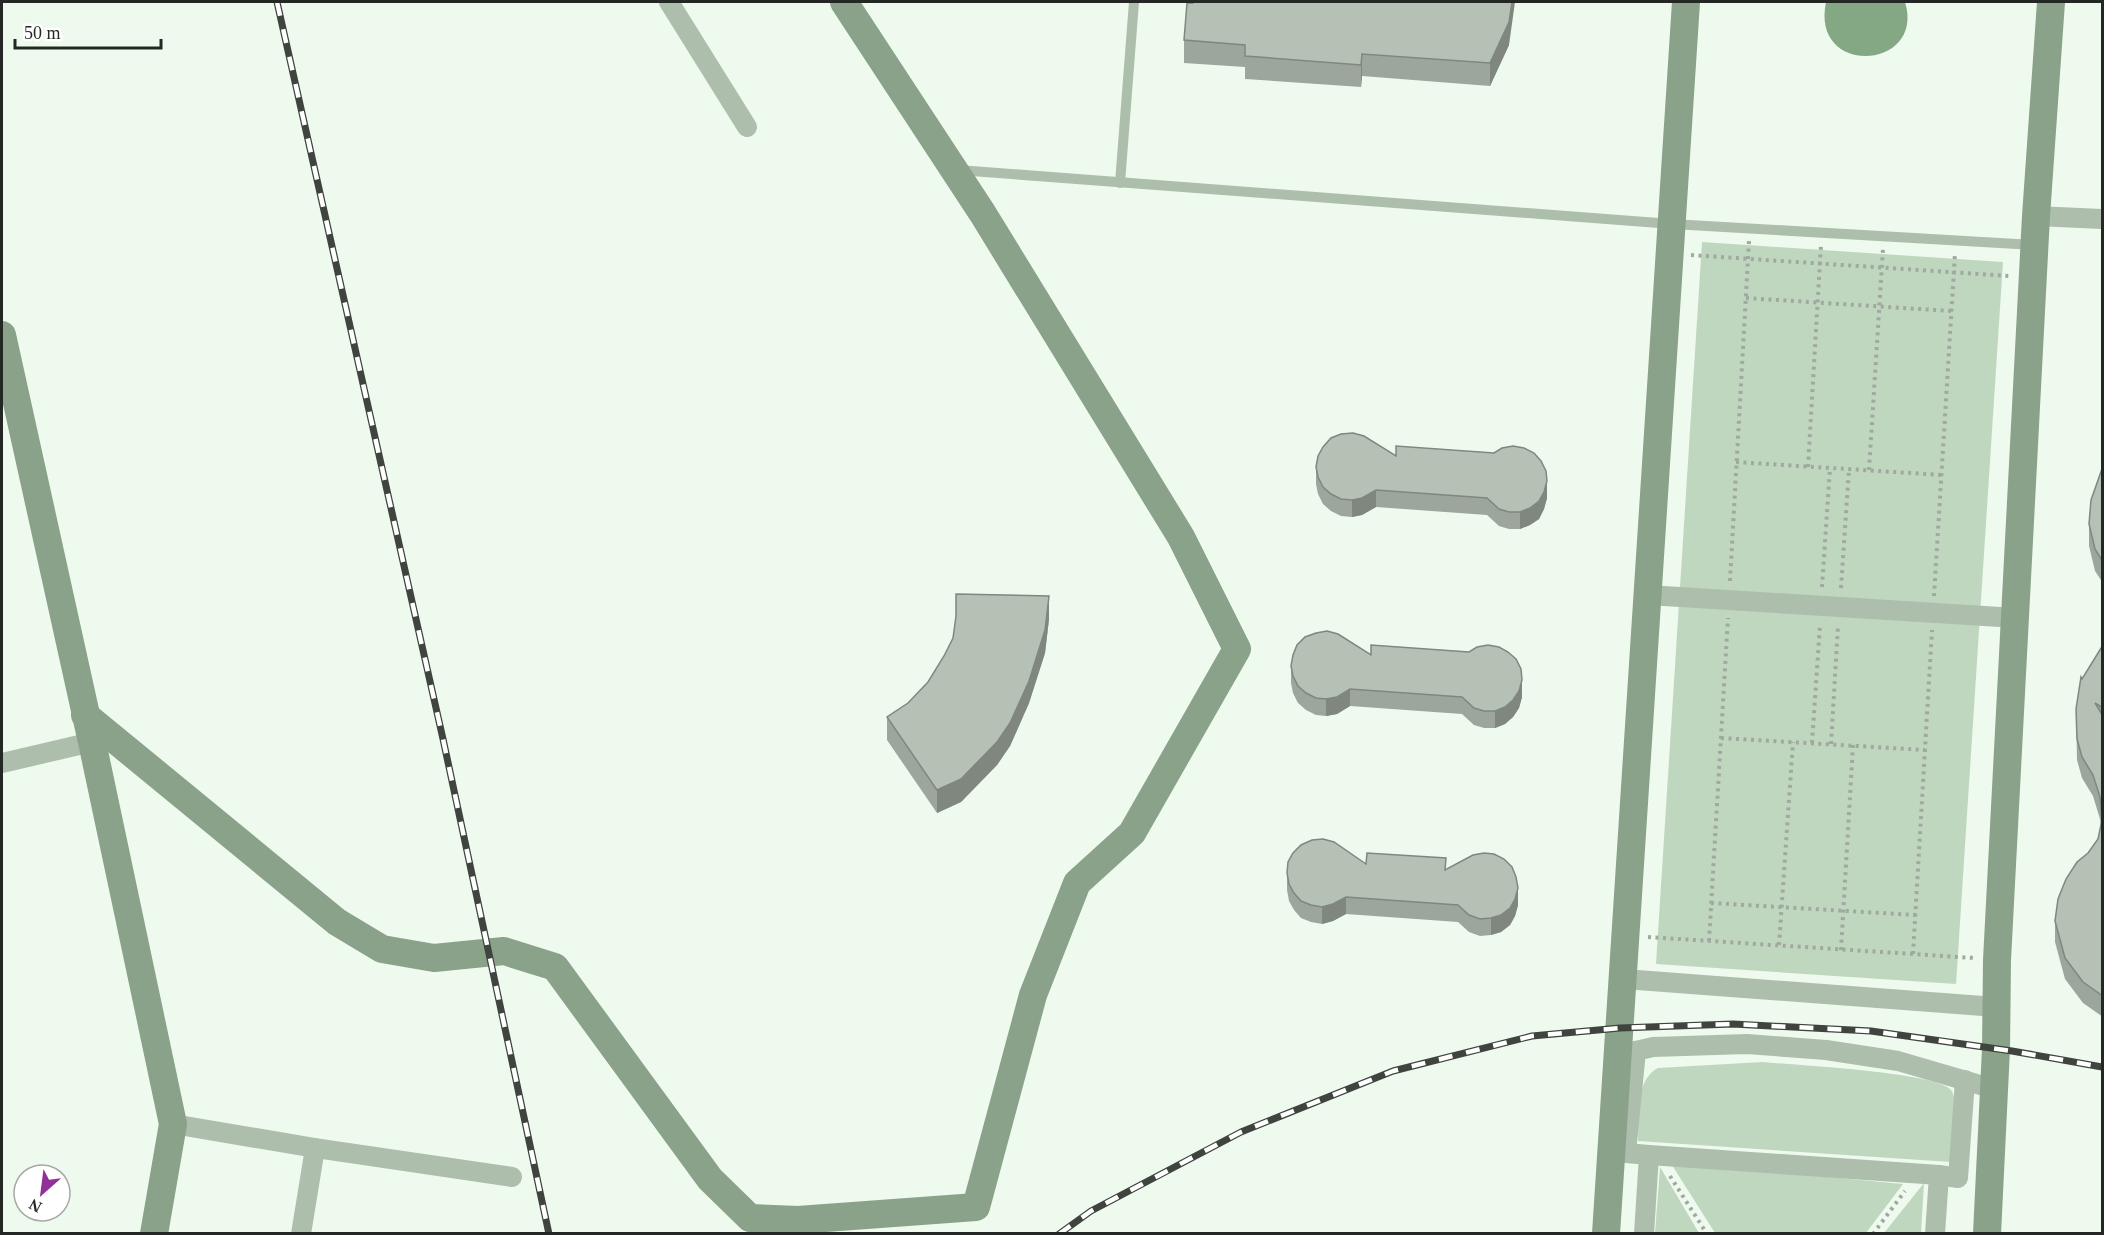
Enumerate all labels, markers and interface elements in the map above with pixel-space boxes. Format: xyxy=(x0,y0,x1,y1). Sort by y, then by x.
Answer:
scale bar xyxy=(15,12,160,50)
text: 50 m xyxy=(24,23,61,43)
north arrow xyxy=(12,1163,72,1223)
text: N xyxy=(26,1195,44,1216)

